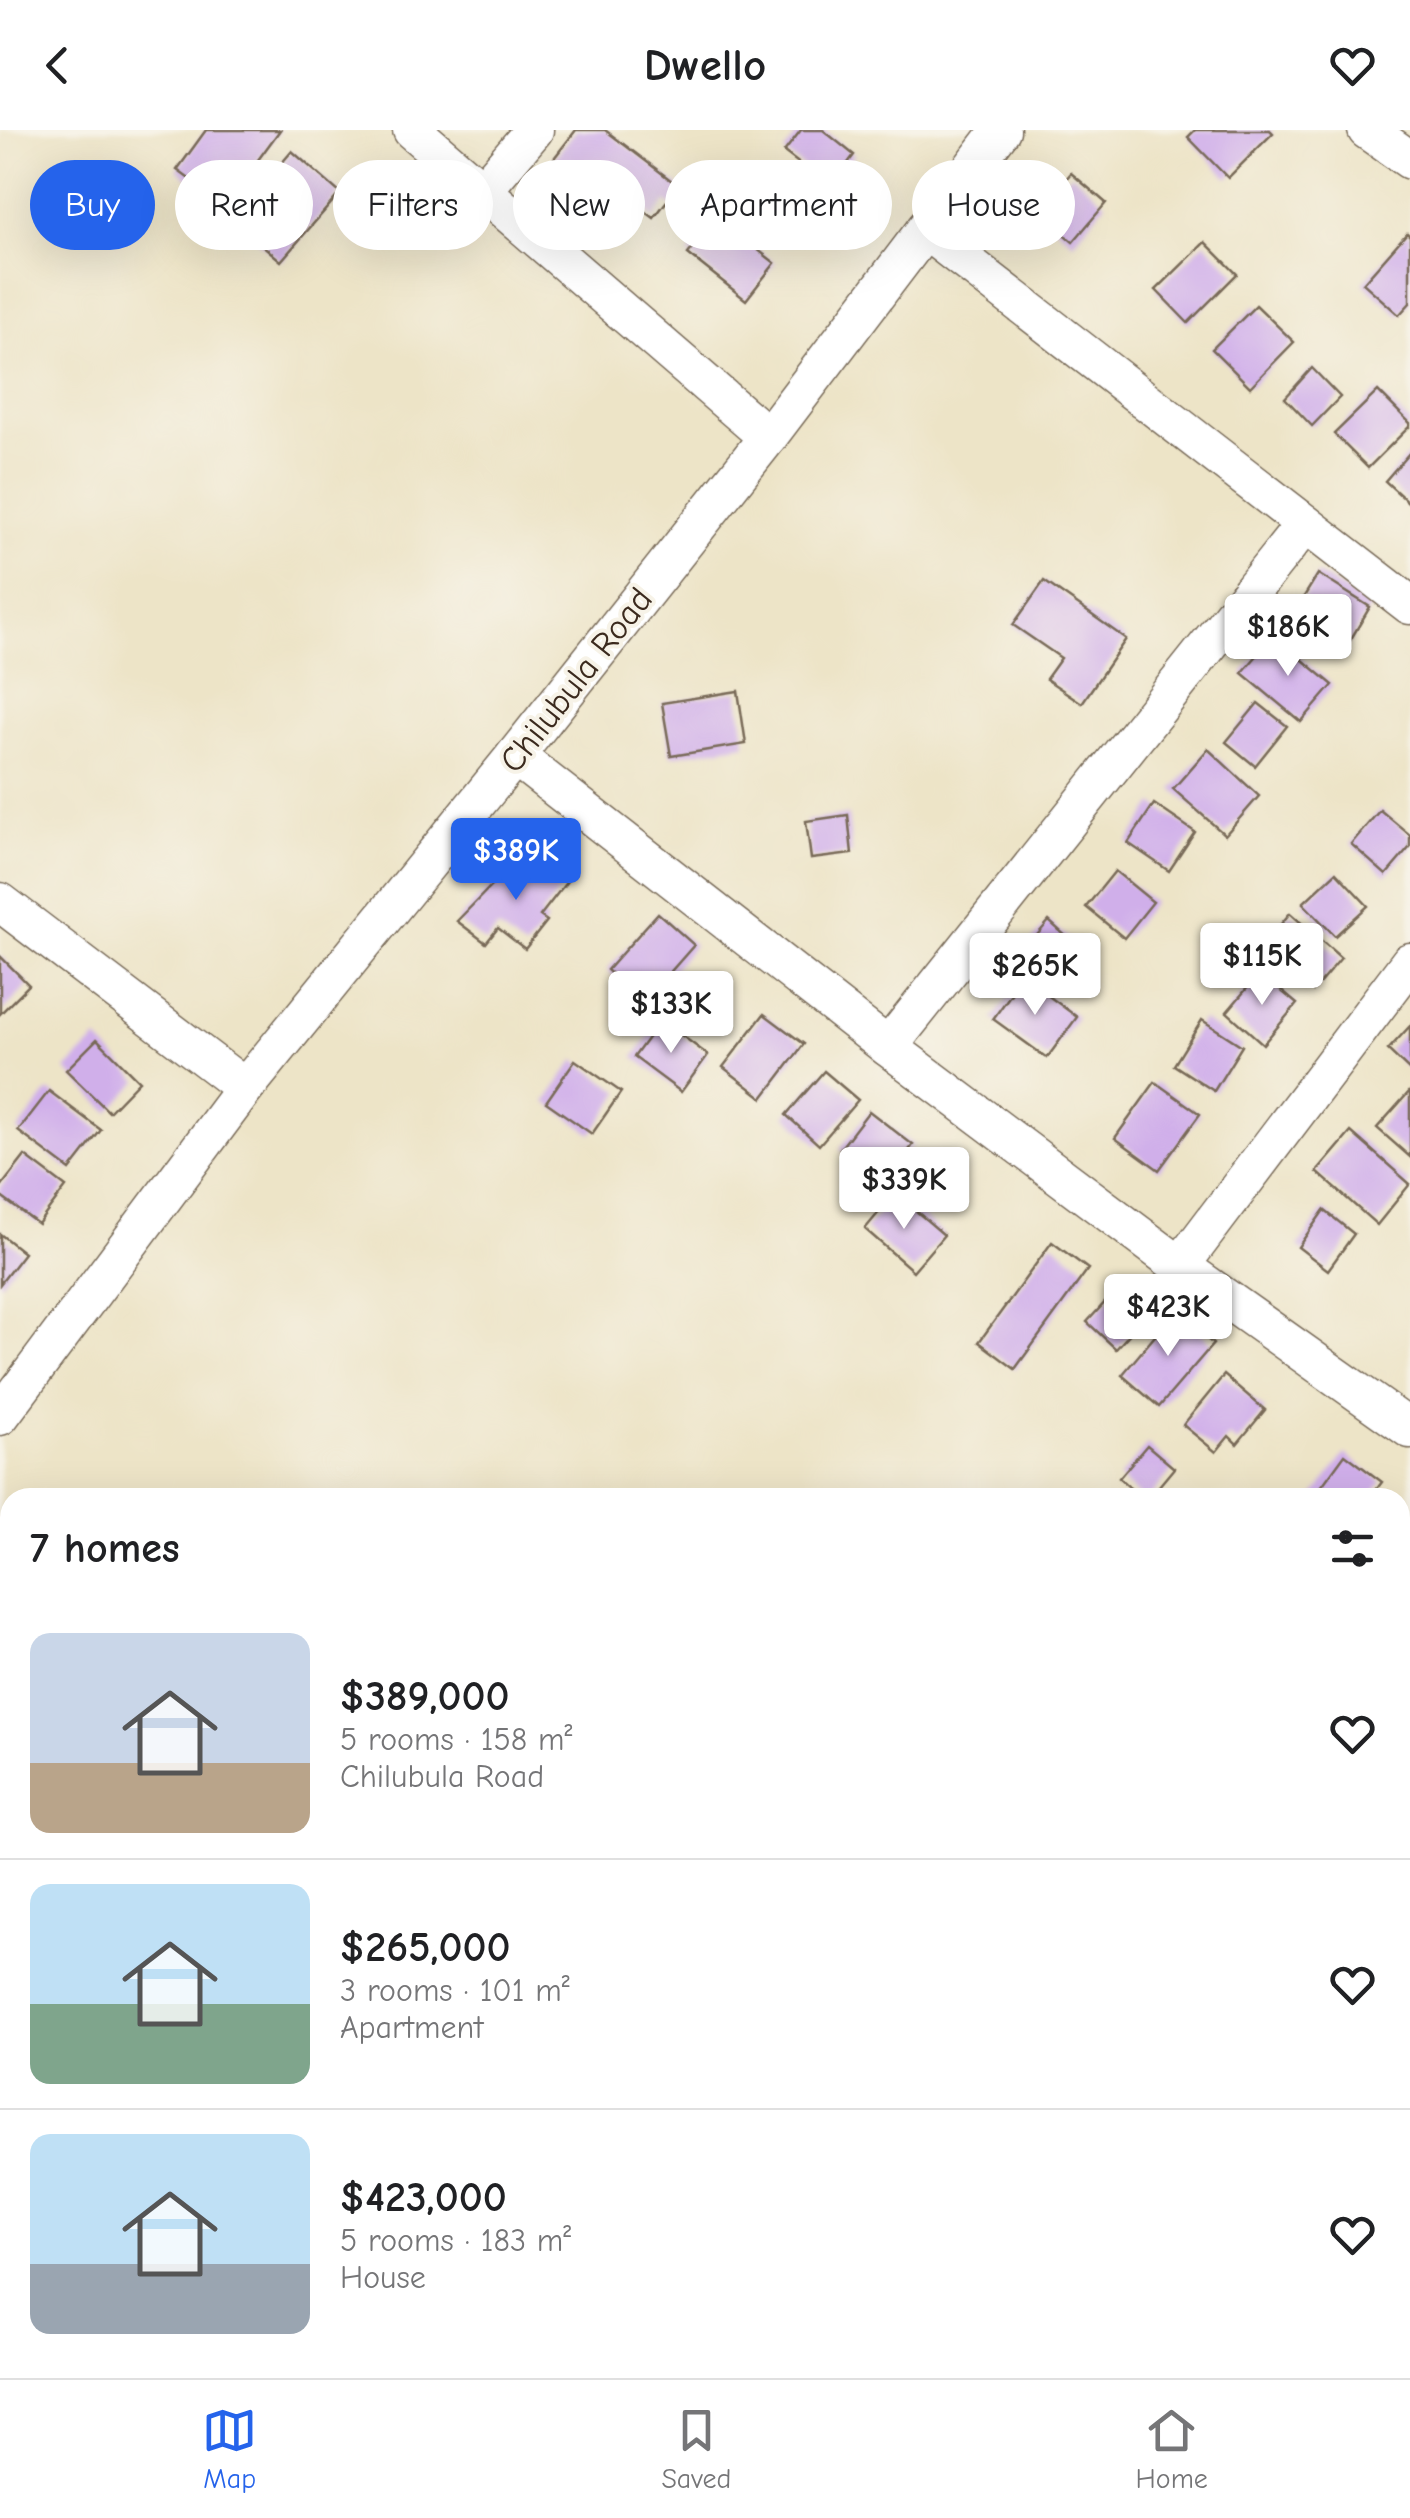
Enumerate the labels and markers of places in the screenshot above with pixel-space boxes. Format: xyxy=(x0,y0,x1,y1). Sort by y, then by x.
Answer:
pin: $186K xyxy=(1218,594,1358,679)
pin: $389K xyxy=(446,818,586,903)
pin: $115K xyxy=(1192,923,1332,1008)
pin: $265K xyxy=(965,933,1105,1018)
pin: $133K xyxy=(601,971,741,1056)
pin: $339K xyxy=(834,1147,974,1232)
pin: $423K xyxy=(1098,1274,1238,1359)

